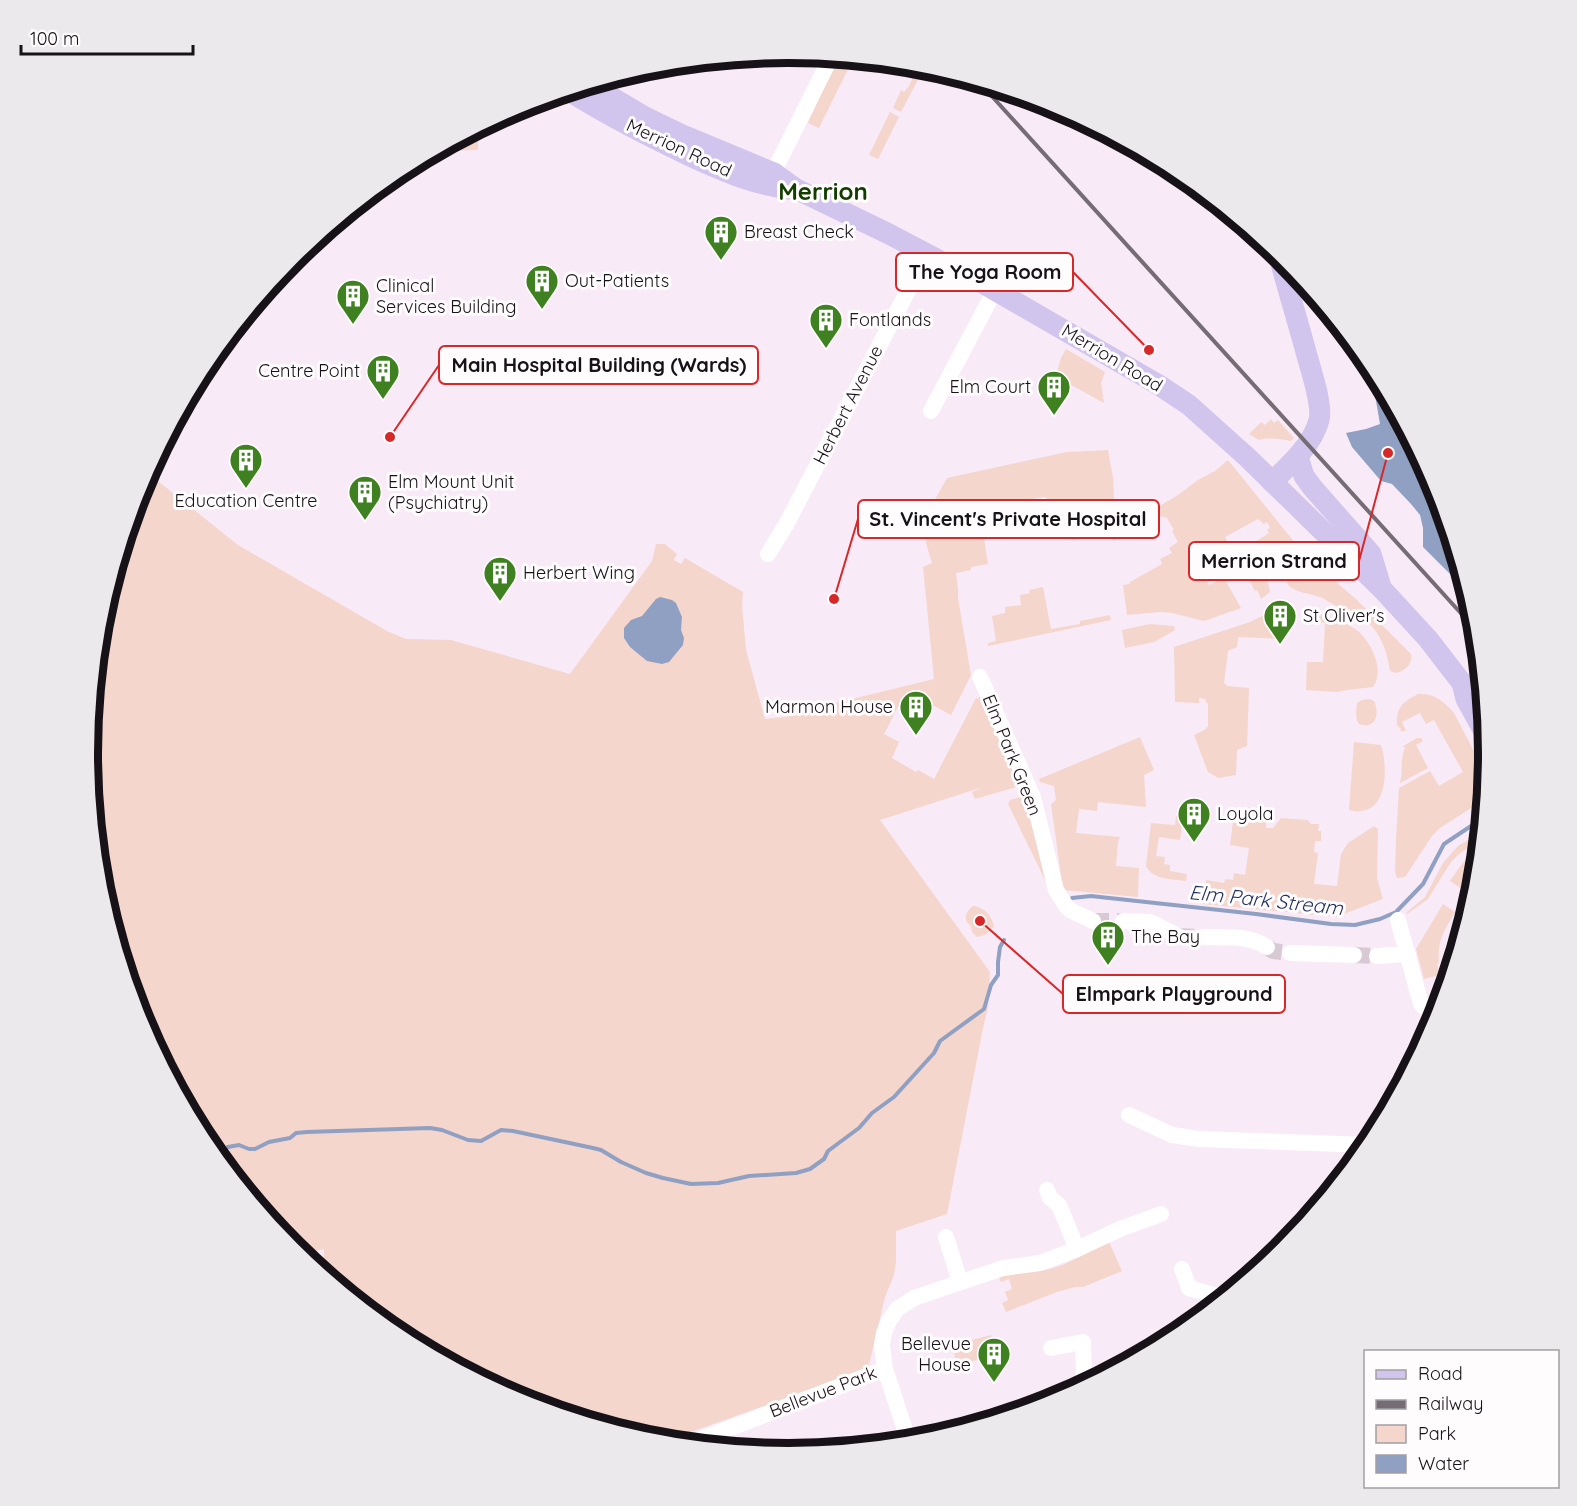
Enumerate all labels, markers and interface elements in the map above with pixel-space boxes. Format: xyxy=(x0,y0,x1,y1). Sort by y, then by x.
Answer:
scale bar xyxy=(21,18,194,56)
text: 100 m xyxy=(30,27,79,50)
street label: Merrion Road xyxy=(623,113,736,182)
district label: Merrion xyxy=(778,176,868,206)
building icon: Breast Check xyxy=(703,214,739,261)
place label: Breast Check xyxy=(744,220,854,243)
callout: The Yoga Room xyxy=(896,253,1073,291)
text: The Yoga Room xyxy=(908,259,1062,284)
building icon: Out-Patients xyxy=(524,263,560,310)
place label: Out-Patients xyxy=(565,269,669,292)
place label: Clinical Services Building xyxy=(376,274,517,318)
building icon: Clinical Services Building xyxy=(335,278,371,325)
building icon: Fontlands xyxy=(808,302,844,349)
place label: Fontlands xyxy=(849,308,931,331)
street label: Merrion Road xyxy=(1058,318,1167,397)
street label: Herbert Avenue xyxy=(808,341,887,468)
callout: Main Hospital Building (Wards) xyxy=(439,346,758,384)
text: Main Hospital Building (Wards) xyxy=(452,352,746,377)
building icon: Centre Point xyxy=(365,353,401,400)
place label: Centre Point xyxy=(258,359,360,382)
building icon: Elm Court xyxy=(1036,369,1072,416)
place label: Elm Court xyxy=(949,375,1031,398)
building icon: Education Centre xyxy=(228,442,264,489)
place label: Elm Mount Unit (Psychiatry) xyxy=(388,470,514,514)
building icon: Elm Mount Unit (Psychiatry) xyxy=(347,474,383,521)
place label: Education Centre xyxy=(174,489,318,512)
callout: St. Vincent's Private Hospital xyxy=(858,500,1159,538)
text: St. Vincent's Private Hospital xyxy=(869,506,1147,531)
callout: Merrion Strand xyxy=(1189,542,1359,580)
text: Merrion Strand xyxy=(1201,548,1347,573)
building icon: Herbert Wing xyxy=(482,555,518,602)
place label: Herbert Wing xyxy=(523,561,635,584)
building icon: St Oliver's xyxy=(1262,598,1298,645)
place label: St Oliver's xyxy=(1303,604,1384,627)
building icon: Marmon House xyxy=(898,689,934,736)
street label: Elm Park Green xyxy=(978,691,1047,819)
place label: Marmon House xyxy=(765,695,893,718)
building icon: Loyola xyxy=(1176,796,1212,843)
place label: Loyola xyxy=(1217,802,1274,825)
water label: Elm Park Stream xyxy=(1188,879,1345,920)
building icon: The Bay xyxy=(1090,919,1126,966)
place label: The Bay xyxy=(1131,925,1200,948)
callout: Elmpark Playground xyxy=(1063,975,1285,1013)
text: Elmpark Playground xyxy=(1075,981,1273,1006)
place label: Bellevue House xyxy=(901,1332,971,1376)
building icon: Bellevue House xyxy=(976,1336,1012,1383)
legend xyxy=(1364,1350,1559,1488)
street label: Bellevue Park xyxy=(766,1361,880,1423)
text: Road xyxy=(1418,1362,1463,1385)
text: Railway xyxy=(1418,1392,1484,1415)
text: Park xyxy=(1418,1422,1456,1445)
text: Water xyxy=(1418,1452,1469,1475)

